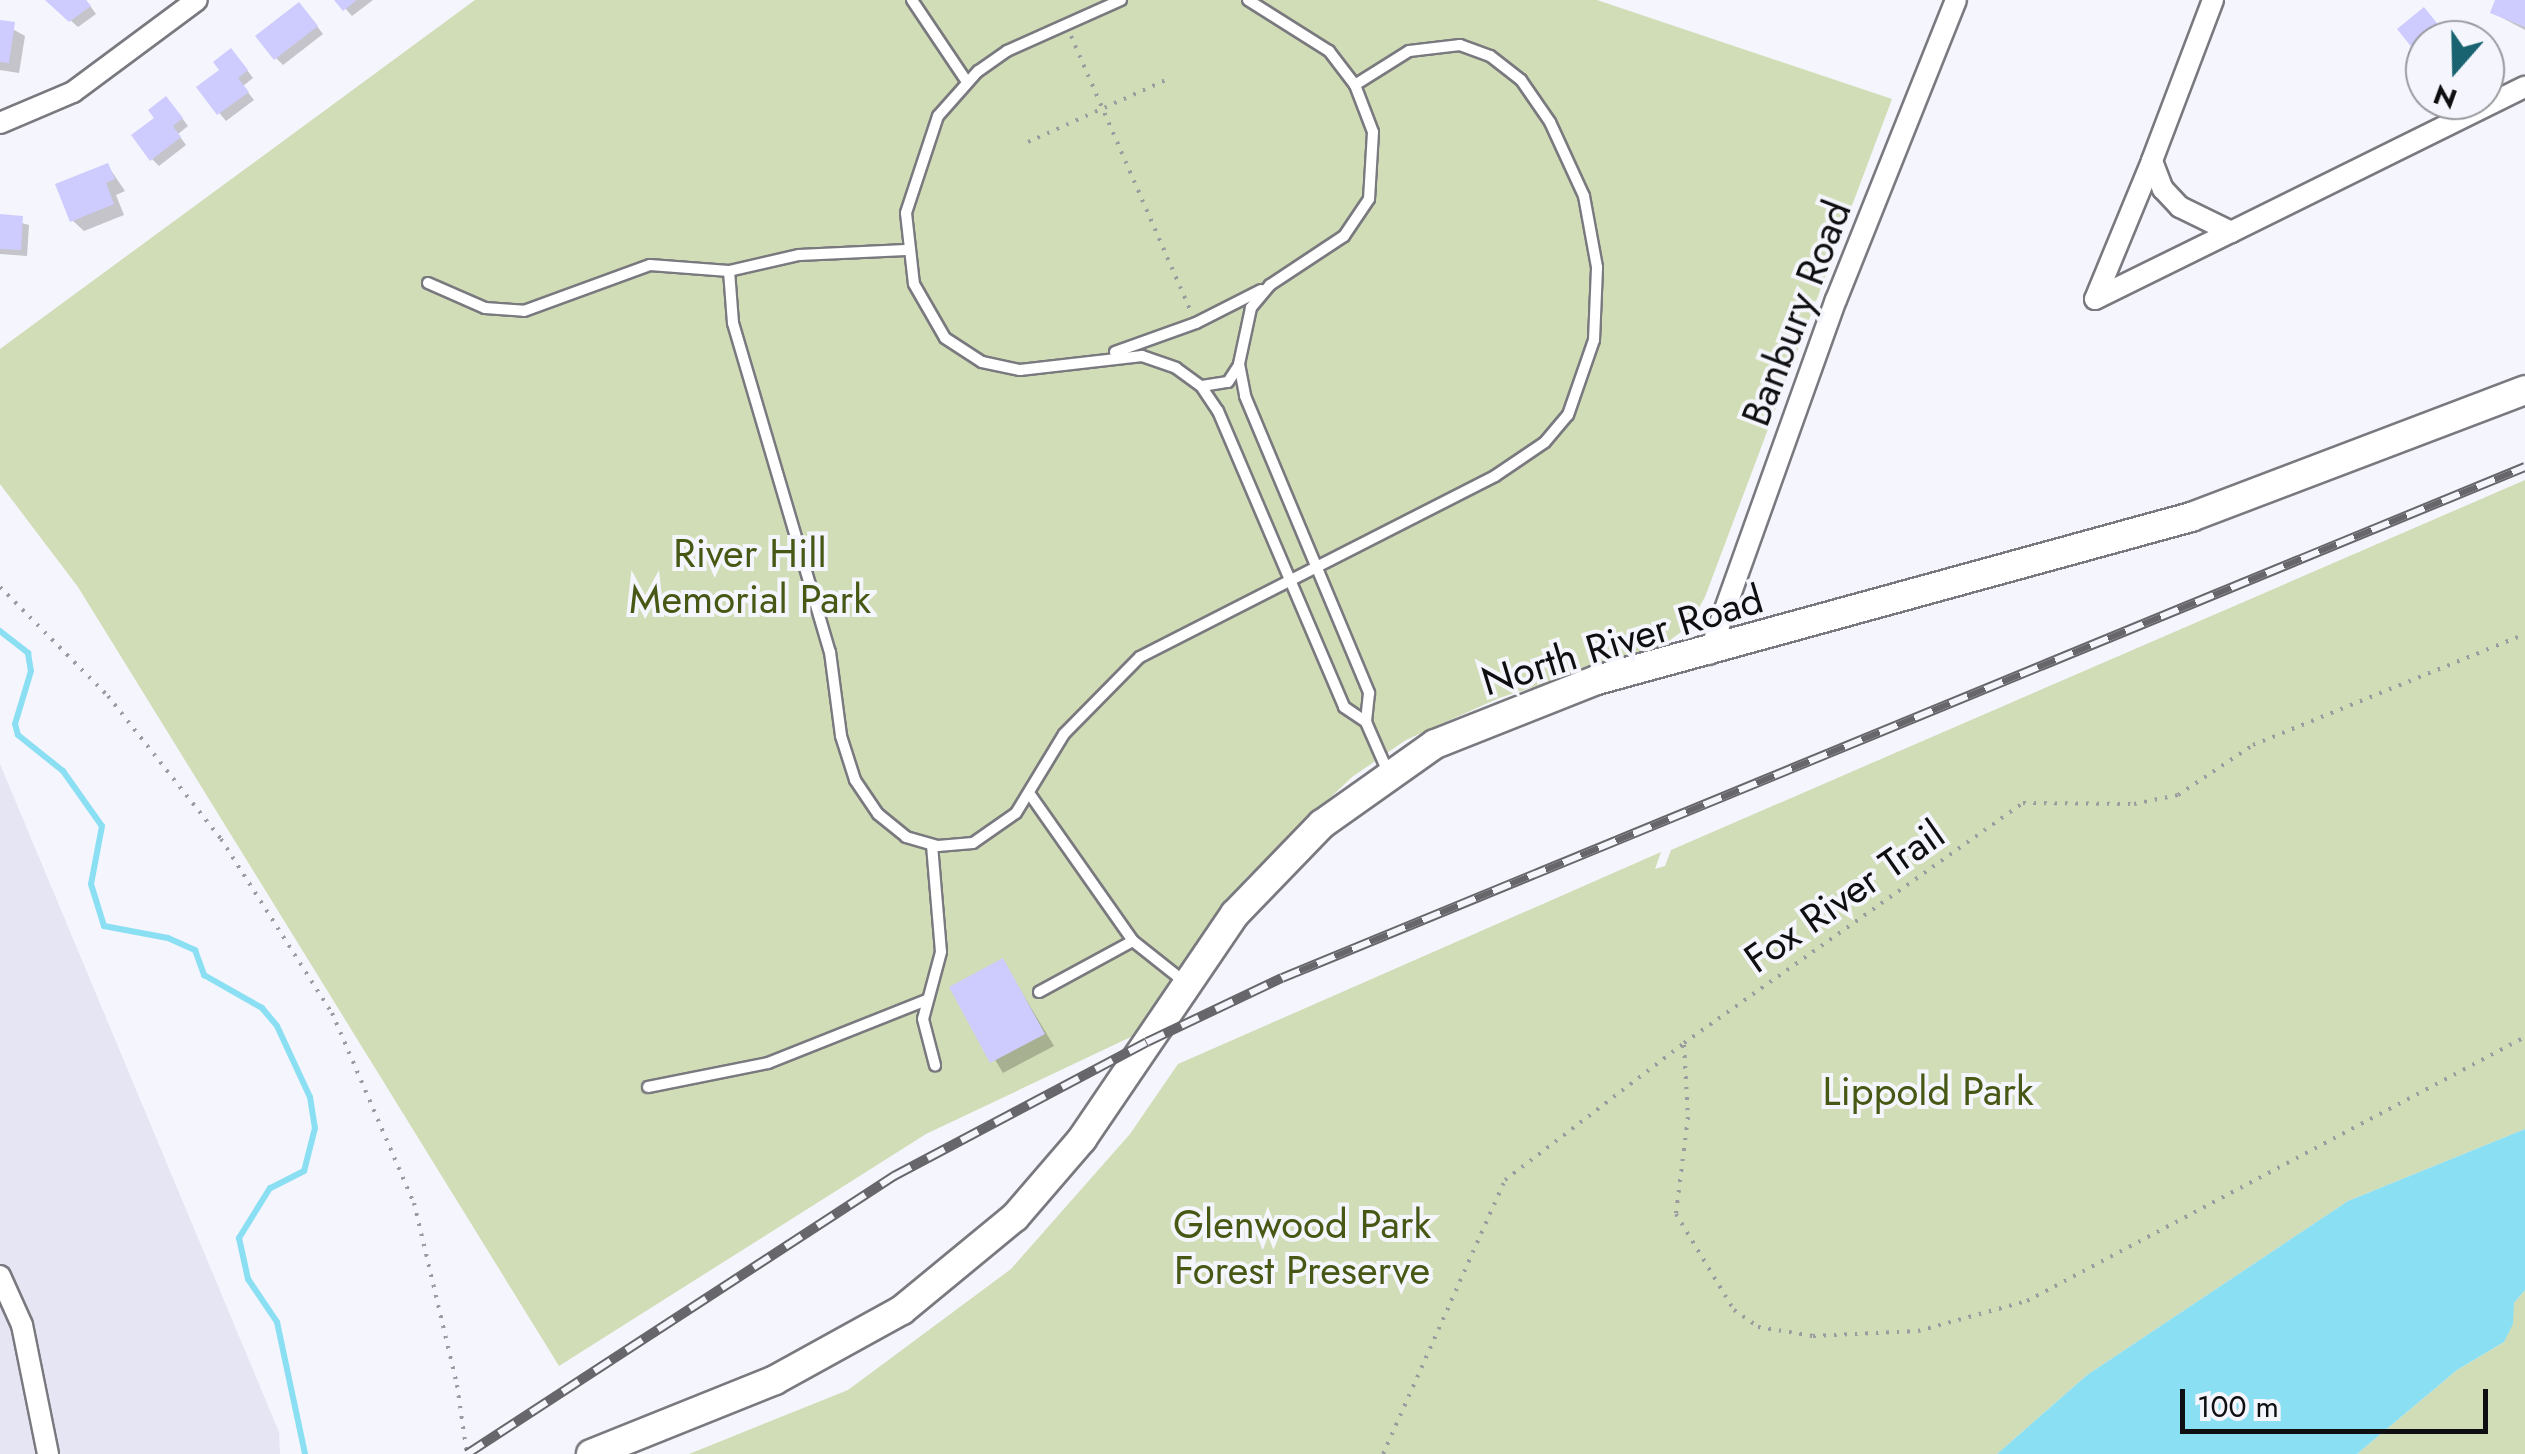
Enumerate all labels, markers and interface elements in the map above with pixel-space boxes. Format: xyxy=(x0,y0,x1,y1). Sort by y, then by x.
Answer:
north arrow xyxy=(2405,20,2505,120)
text: N xyxy=(2428,74,2463,120)
street label: Banbury Road xyxy=(1731,194,1861,432)
park label: River Hill Memorial Park xyxy=(629,529,871,623)
street label: North River Road xyxy=(1476,574,1768,706)
street label: Fox River Trail xyxy=(1735,810,1953,982)
park label: Lippold Park xyxy=(1822,1067,2034,1115)
park label: Glenwood Park Forest Preserve xyxy=(1173,1200,1431,1294)
scale bar xyxy=(2185,1369,2492,1431)
text: 100 m xyxy=(2197,1385,2279,1428)

